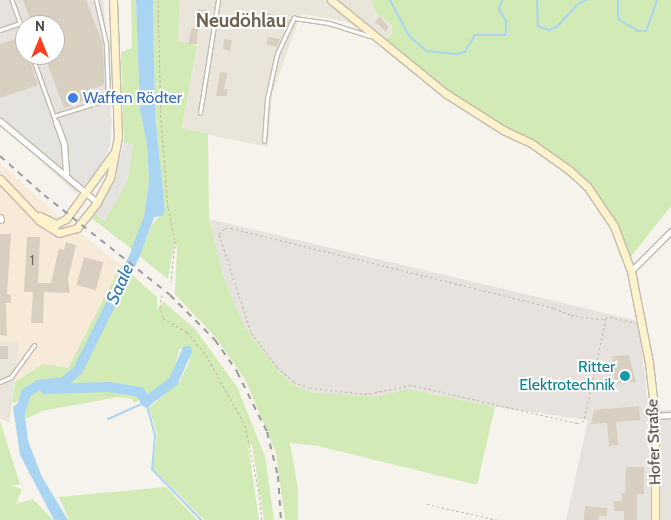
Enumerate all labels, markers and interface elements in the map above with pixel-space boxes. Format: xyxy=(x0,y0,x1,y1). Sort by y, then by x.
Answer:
district label: Neudöhlau xyxy=(196,10,286,32)
north arrow xyxy=(15,15,65,65)
text: N xyxy=(35,17,45,35)
place label: Waffen Rödter xyxy=(83,88,182,108)
marker: Waffen Rödter xyxy=(67,92,79,104)
house number: 1 xyxy=(30,252,34,268)
water label: Saale xyxy=(102,261,138,307)
place label: Ritter Elektrotechnik xyxy=(519,357,615,395)
marker: Ritter Elektrotechnik xyxy=(619,370,631,382)
street label: Hofer Straße xyxy=(643,399,665,485)

